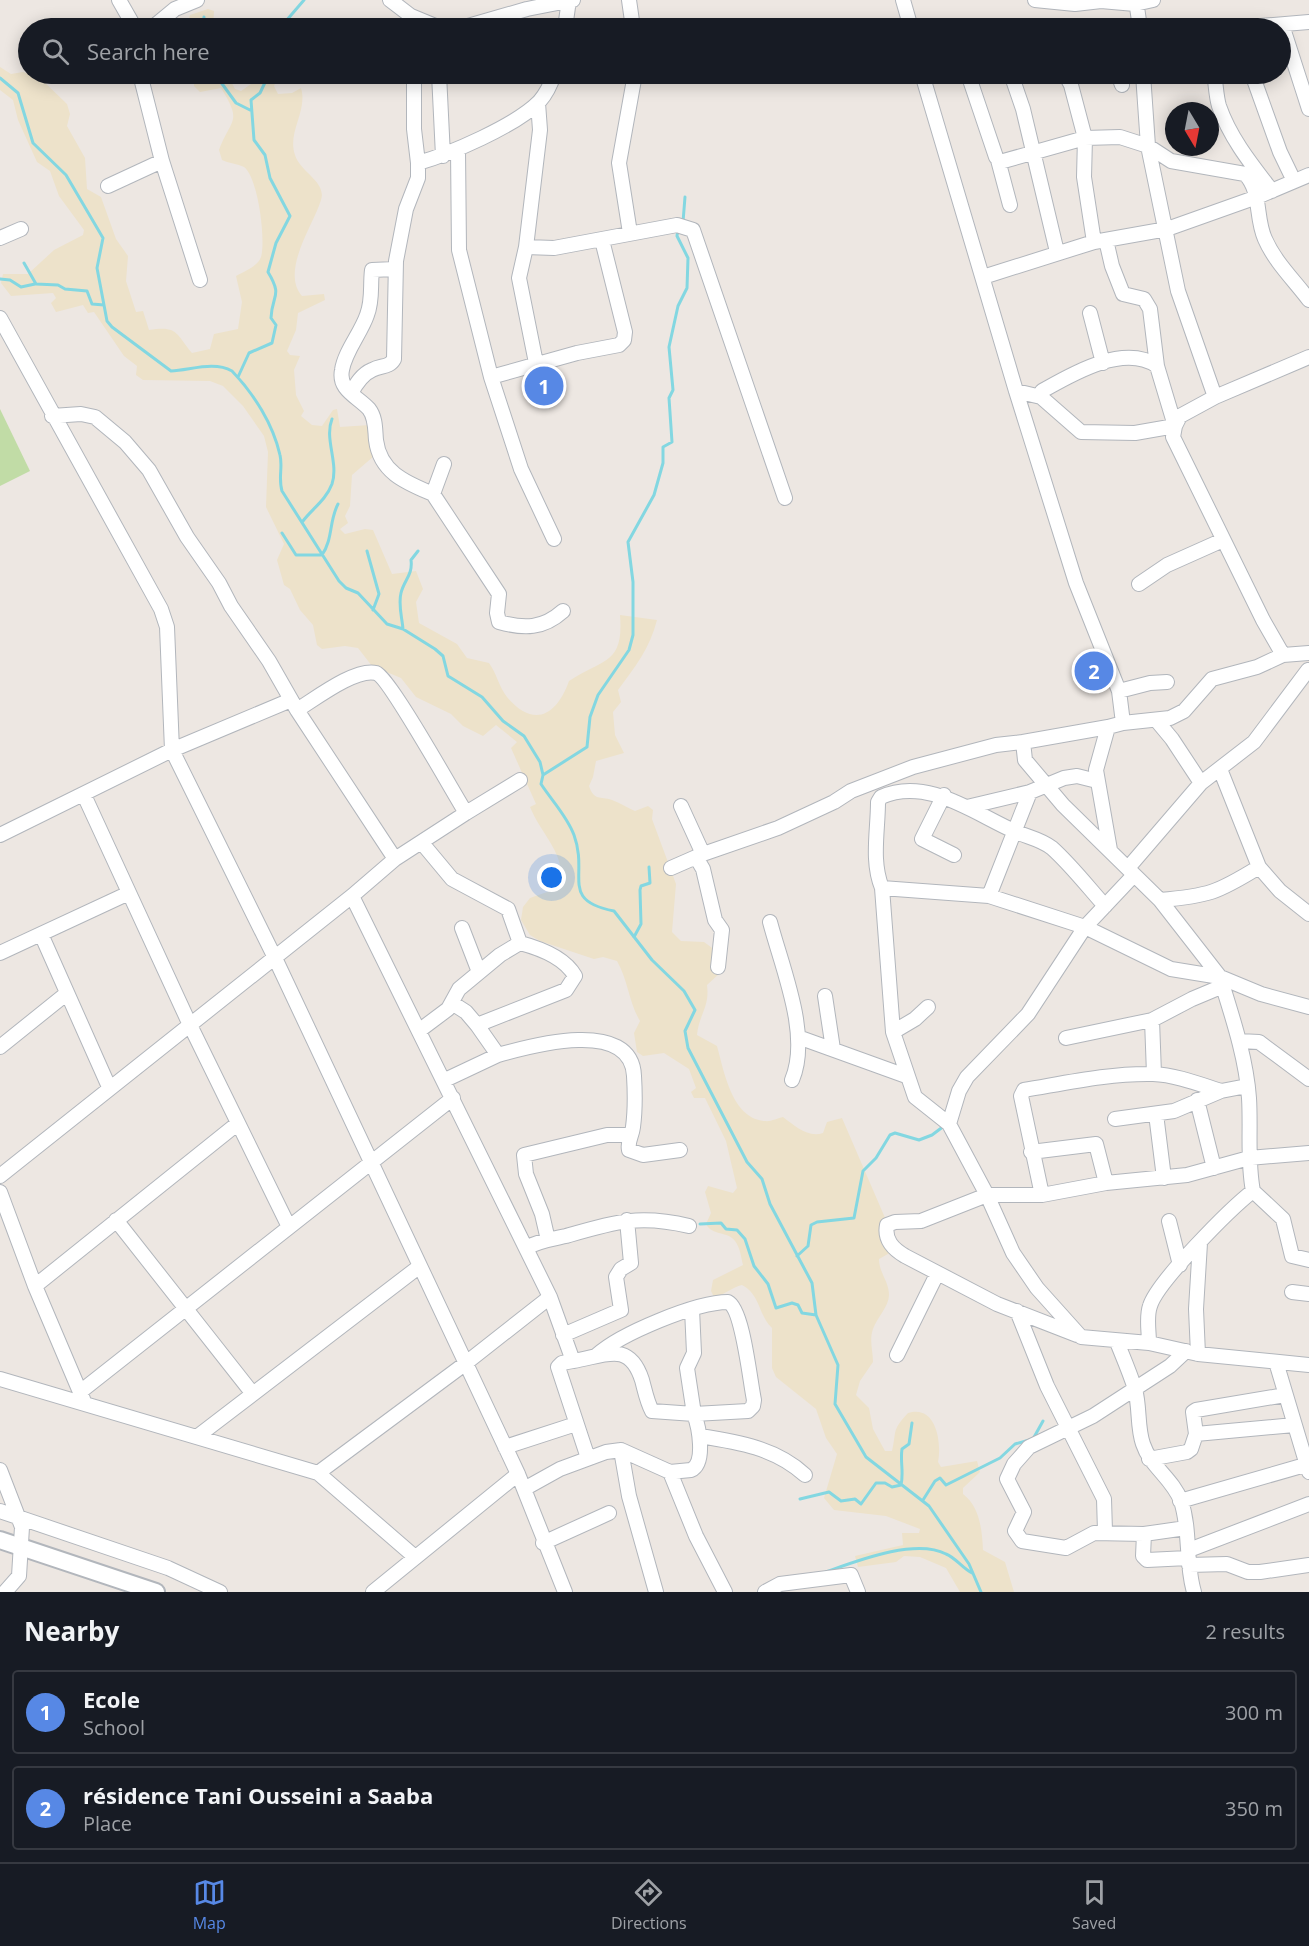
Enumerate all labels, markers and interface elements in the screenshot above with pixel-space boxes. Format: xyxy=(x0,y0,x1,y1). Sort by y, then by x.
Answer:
search box xyxy=(18,18,1291,84)
icon: search xyxy=(39,35,72,68)
text: Search here xyxy=(87,36,210,66)
north arrow xyxy=(1165,102,1219,156)
pin: 1 xyxy=(524,364,564,408)
pin: 2 xyxy=(1074,648,1114,694)
your location xyxy=(537,863,566,892)
text: Nearby xyxy=(24,1613,119,1649)
text: 2 results xyxy=(1205,1618,1285,1645)
text: Ecole xyxy=(83,1684,140,1714)
text: 1 xyxy=(40,1699,51,1726)
text: 300 m xyxy=(1225,1699,1283,1726)
text: School xyxy=(83,1714,145,1741)
text: résidence Tani Ousseini a Saaba xyxy=(83,1780,433,1810)
text: 2 xyxy=(40,1795,51,1822)
text: 350 m xyxy=(1225,1795,1283,1822)
text: Place xyxy=(83,1810,132,1837)
tab: Map xyxy=(193,1876,226,1934)
tab: Directions xyxy=(611,1876,687,1934)
tab: Saved xyxy=(1072,1876,1116,1934)

